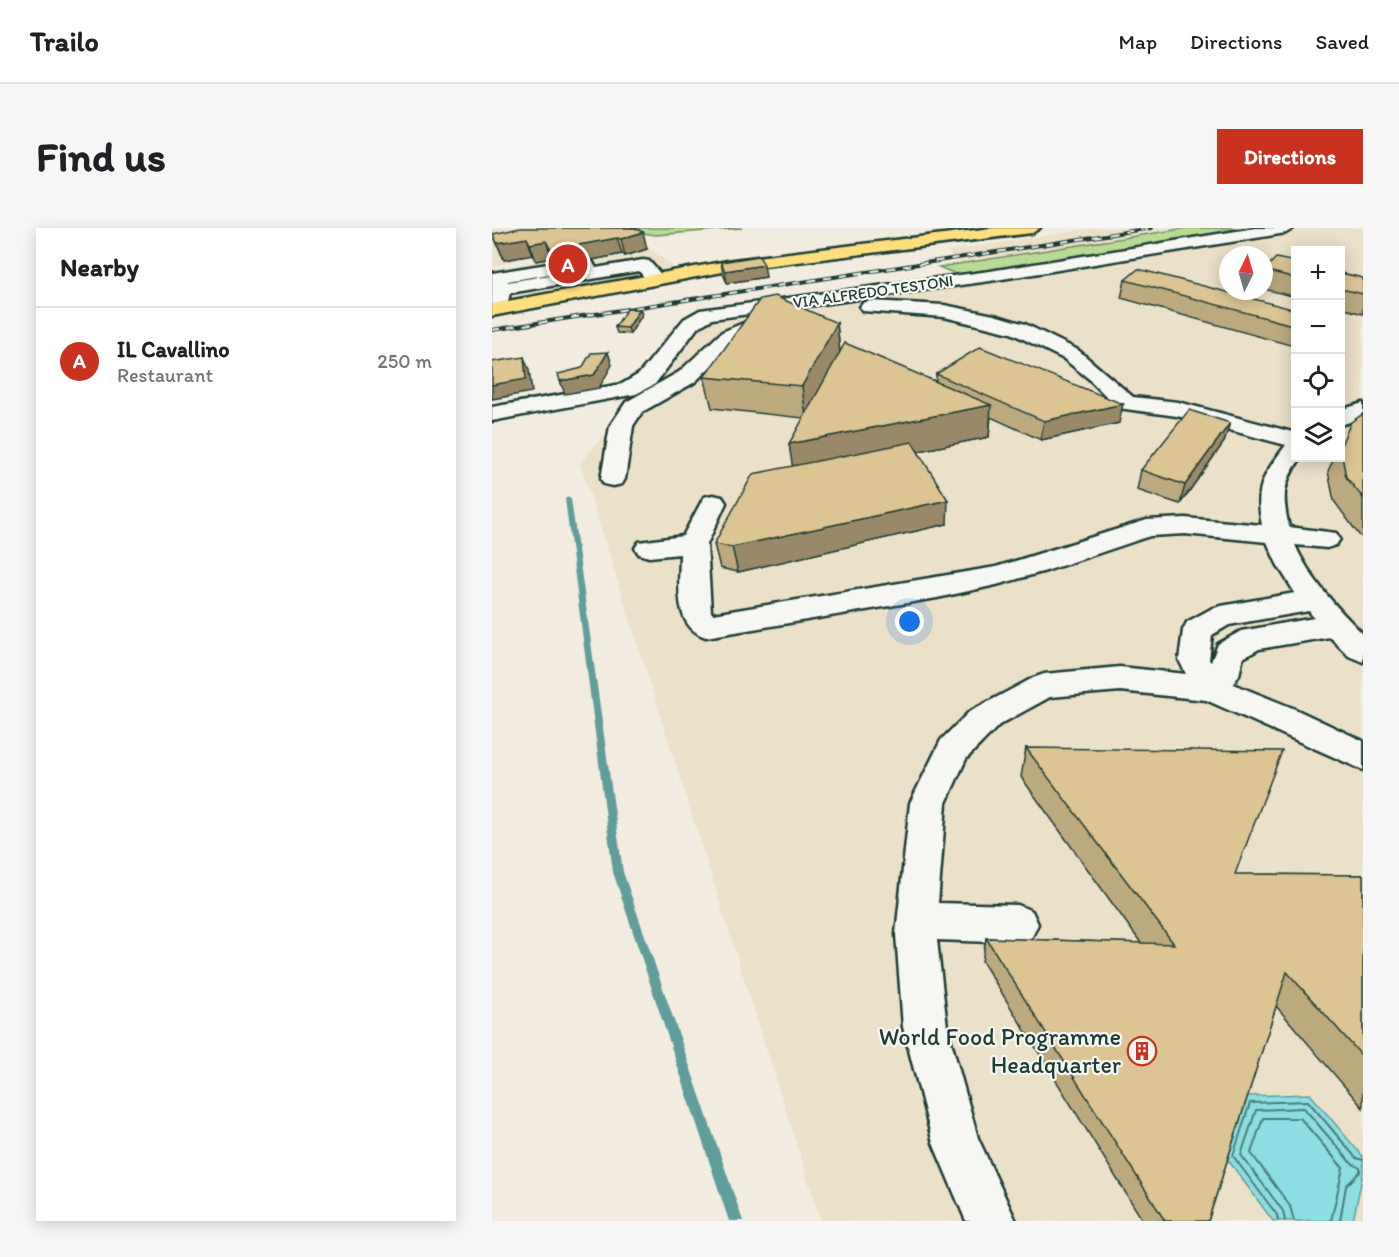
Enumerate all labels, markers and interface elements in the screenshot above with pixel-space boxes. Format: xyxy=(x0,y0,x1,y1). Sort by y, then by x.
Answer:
text: Trailo xyxy=(30,24,99,58)
text: Map xyxy=(1119,29,1157,54)
text: Directions xyxy=(1190,29,1282,54)
text: Saved xyxy=(1315,29,1369,54)
button: Directions xyxy=(1217,129,1363,184)
text: Find us xyxy=(36,131,166,182)
pin: A xyxy=(548,242,588,286)
north arrow xyxy=(1219,246,1273,300)
map controls xyxy=(1291,246,1345,462)
button: + xyxy=(1291,246,1345,300)
text: Nearby xyxy=(60,251,139,283)
street label: VIA ALFREDO TESTONI xyxy=(792,271,955,312)
button: − xyxy=(1291,300,1345,354)
text: IL Cavallino xyxy=(117,336,229,363)
text: A xyxy=(73,349,86,373)
text: 250 m xyxy=(377,349,432,373)
button: locate xyxy=(1291,354,1345,408)
text: Restaurant xyxy=(117,363,213,387)
button: layers xyxy=(1291,408,1345,462)
your location xyxy=(895,607,924,636)
place label: World Food Programme Headquarter xyxy=(879,1022,1121,1079)
building icon: World Food Programme Headquarter xyxy=(1126,1035,1158,1067)

